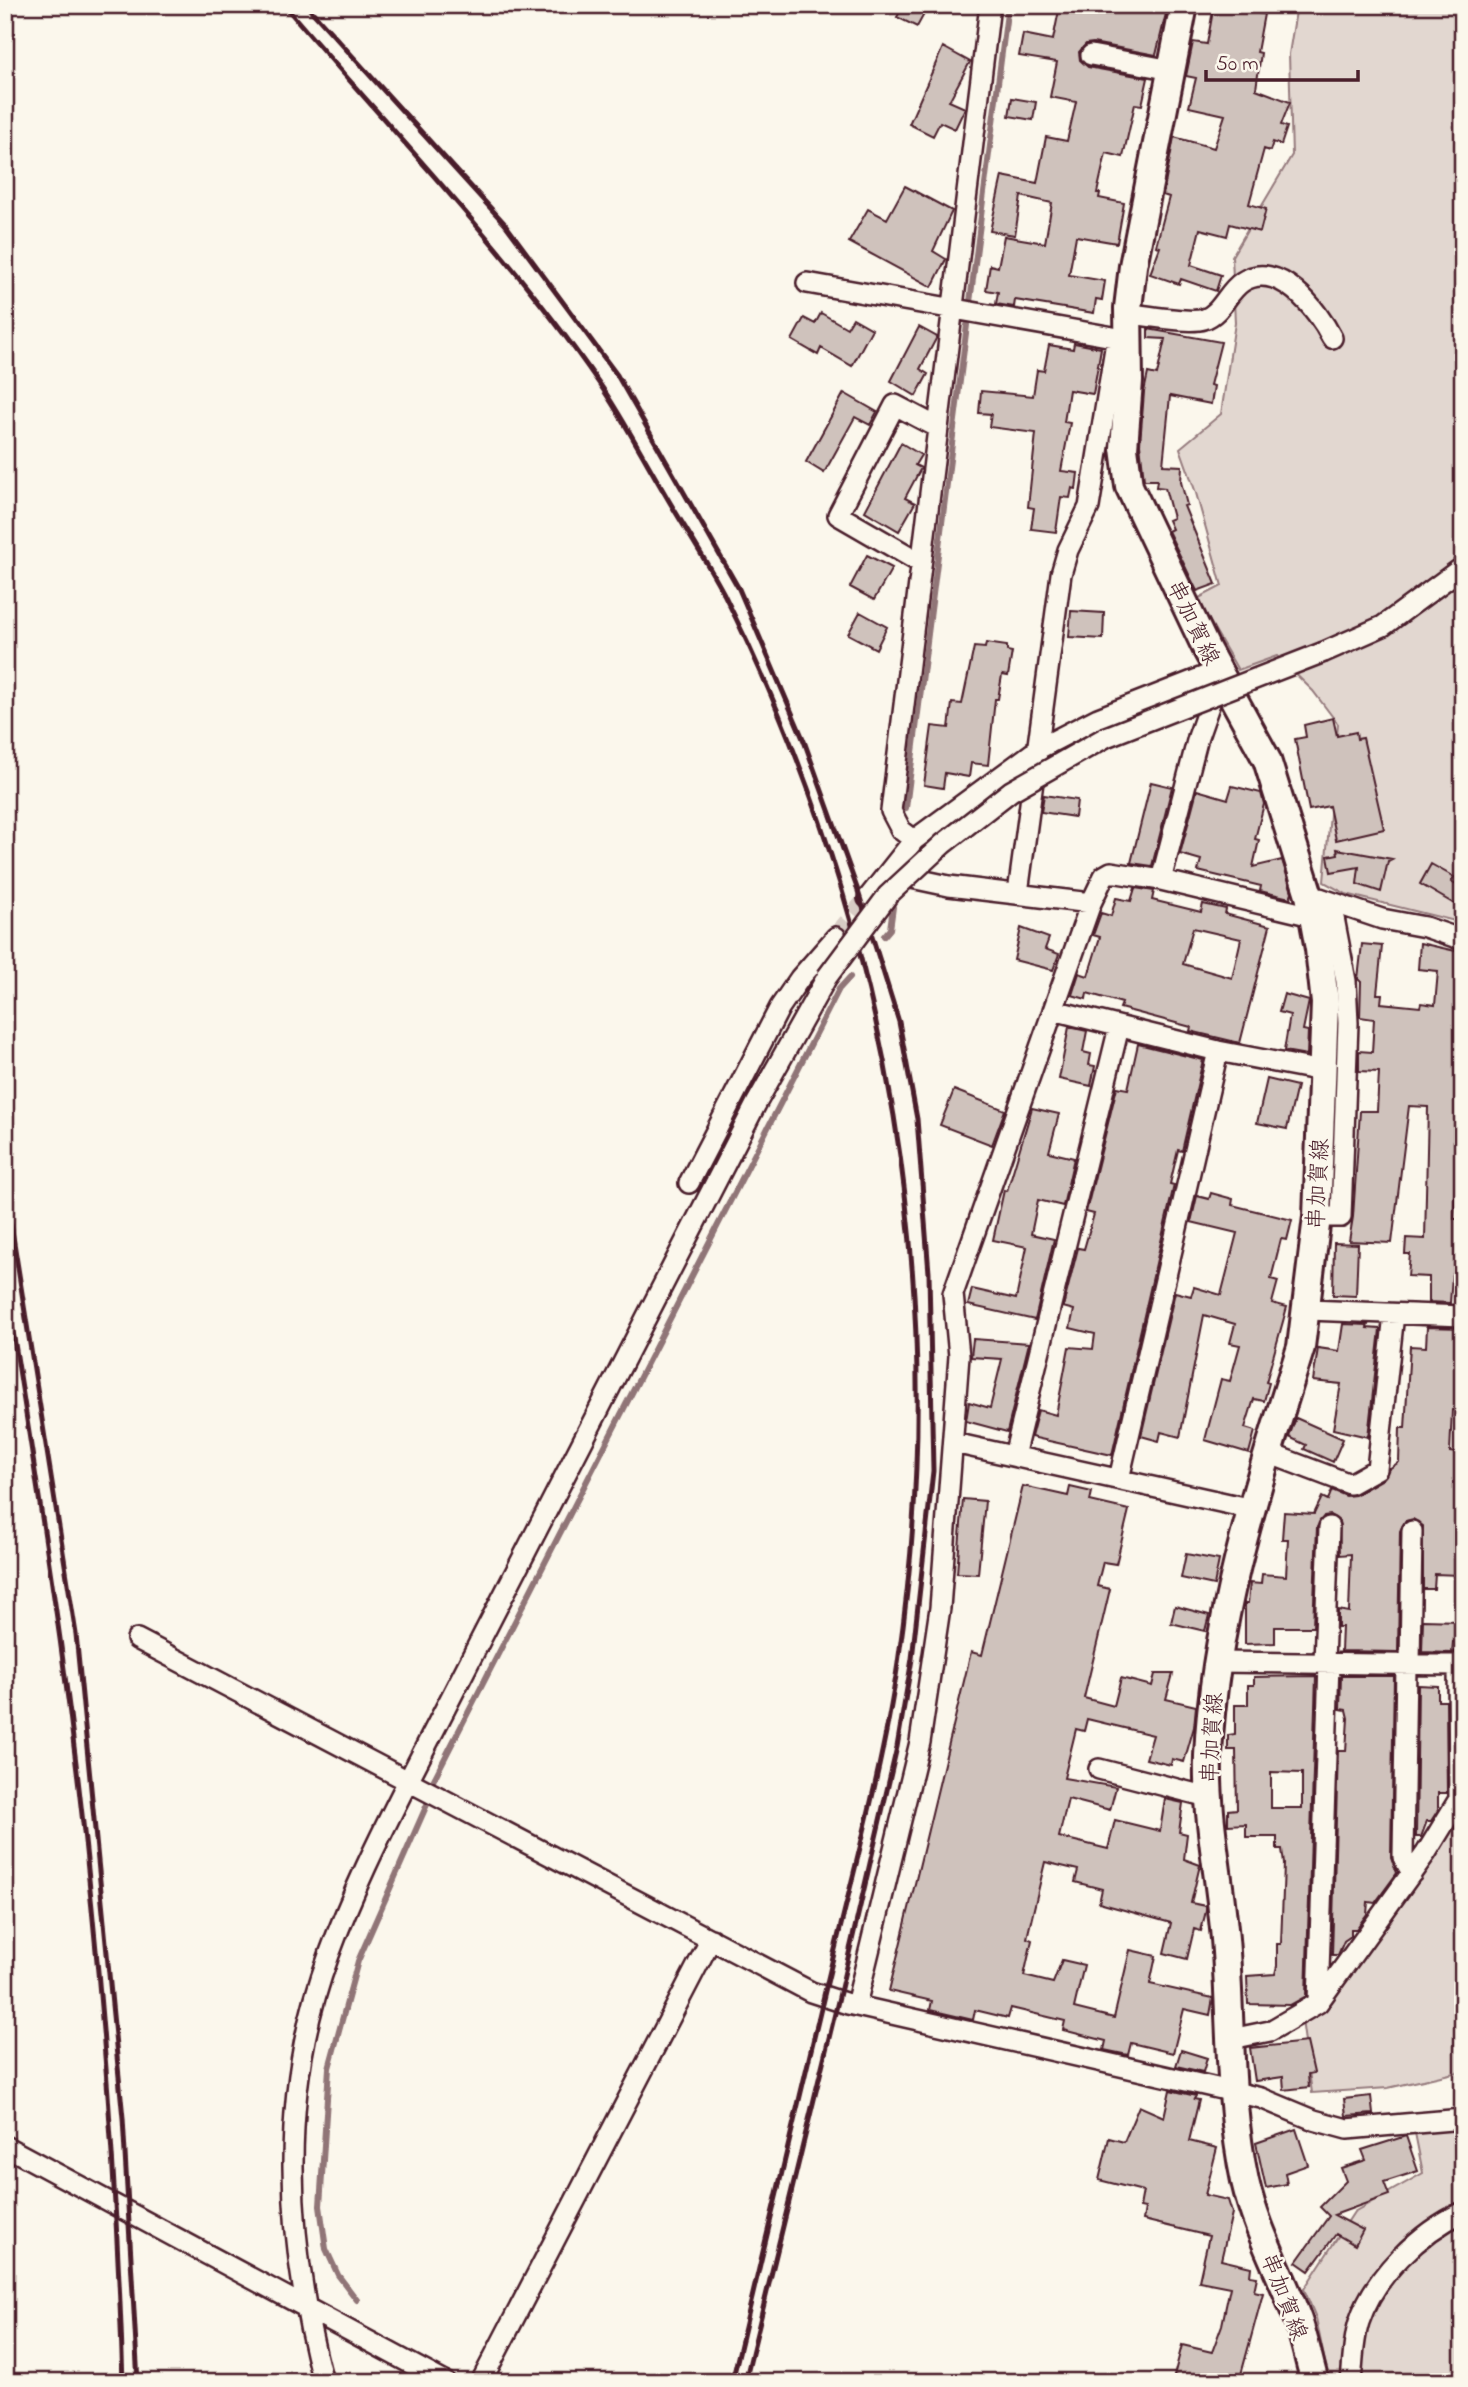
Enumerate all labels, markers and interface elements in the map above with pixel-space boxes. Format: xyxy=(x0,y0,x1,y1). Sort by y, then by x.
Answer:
scale bar xyxy=(1206,38,1358,82)
text: 50 m xyxy=(1216,50,1259,80)
street label: 串加賀線 xyxy=(1157,575,1227,672)
street label: 串加賀線 xyxy=(1301,1137,1338,1231)
street label: 串加賀線 xyxy=(1195,1691,1232,1785)
street label: 串加賀線 xyxy=(1251,2248,1315,2346)

